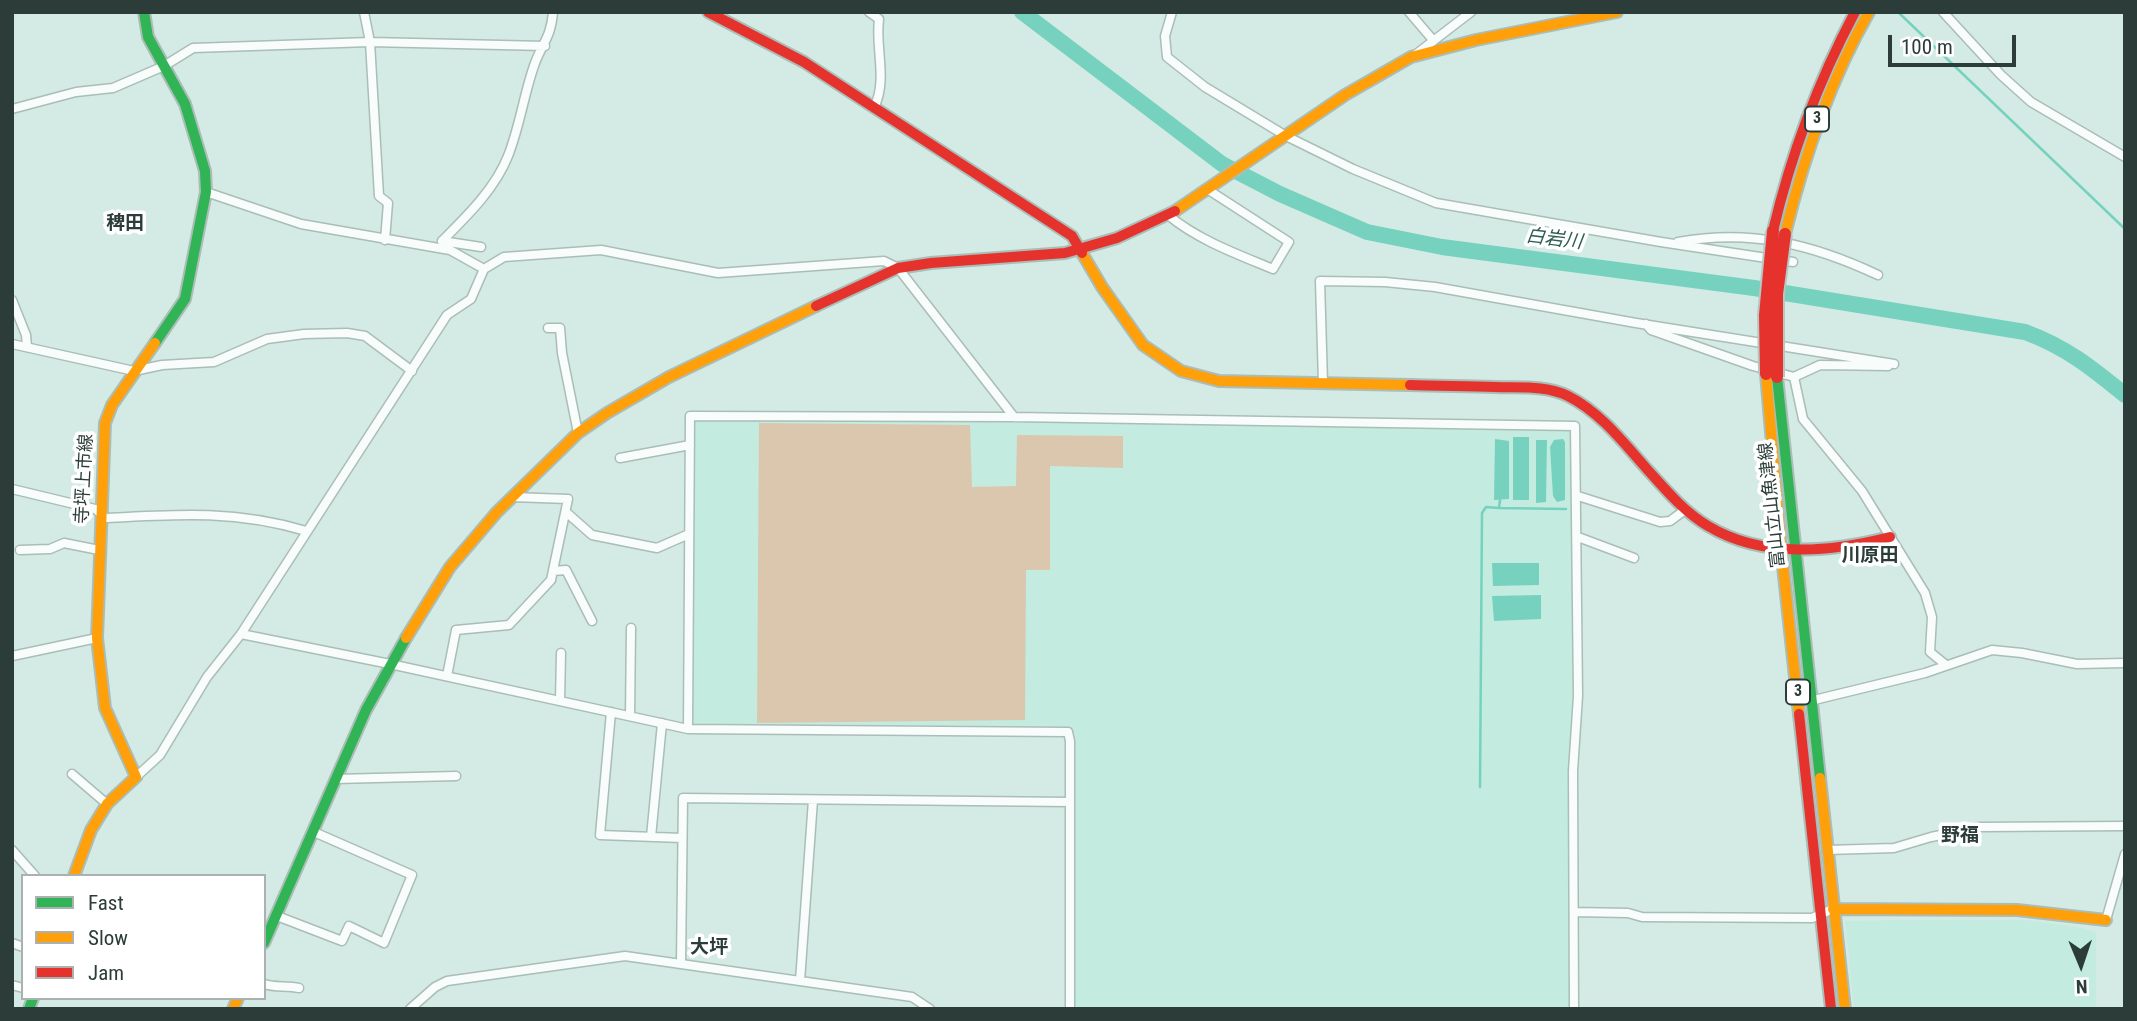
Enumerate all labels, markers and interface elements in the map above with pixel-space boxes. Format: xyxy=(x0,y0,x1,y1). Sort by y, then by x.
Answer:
scale bar xyxy=(1892,21,2020,65)
text: 100 m xyxy=(1901,35,1953,59)
road number: 3 xyxy=(1805,106,1829,132)
district label: 稗田 xyxy=(106,213,144,235)
water label: 白岩川 xyxy=(1524,225,1584,255)
street label: 寺坪上市線 xyxy=(72,433,98,525)
street label: 富山立山魚津線 xyxy=(1756,441,1790,569)
district label: 川原田 xyxy=(1842,545,1898,567)
road number: 3 xyxy=(1786,680,1810,705)
district label: 野福 xyxy=(1941,825,1979,847)
legend xyxy=(21,874,266,1000)
text: Fast xyxy=(88,891,124,915)
text: Slow xyxy=(88,926,128,950)
north arrow xyxy=(2046,930,2116,1000)
district label: 大坪 xyxy=(690,937,728,959)
text: Jam xyxy=(88,961,124,985)
text: N xyxy=(2076,975,2088,998)

